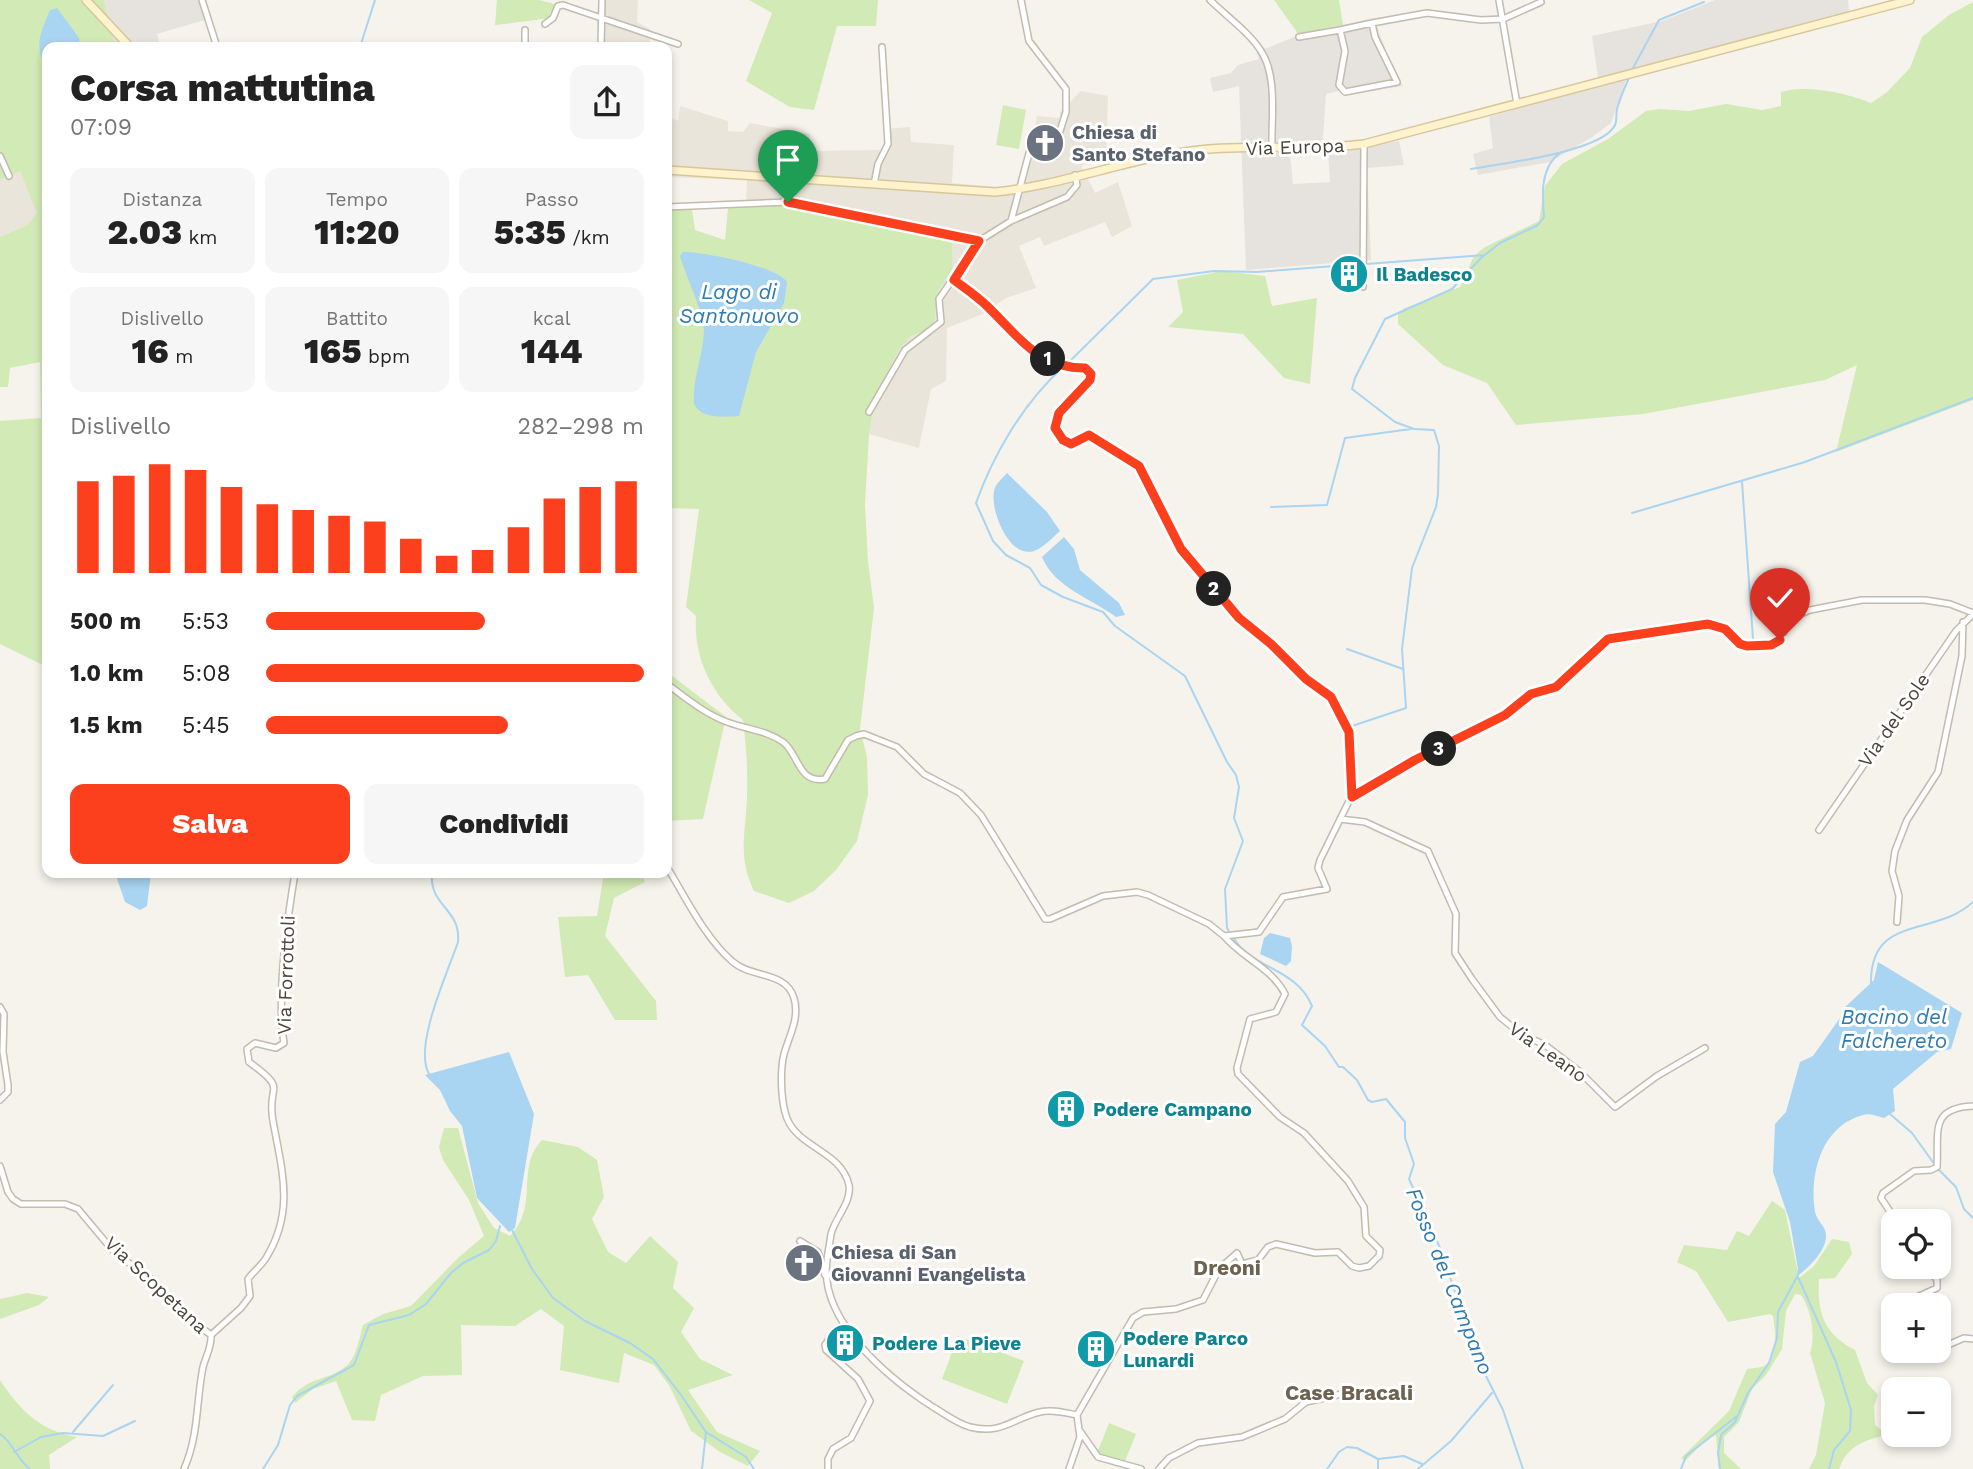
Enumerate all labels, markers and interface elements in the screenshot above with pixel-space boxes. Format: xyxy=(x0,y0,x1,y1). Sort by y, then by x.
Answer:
button: share xyxy=(570,65,644,139)
text: Corsa mattutina xyxy=(70,66,375,110)
text: 07:09 xyxy=(70,114,132,141)
place label: Chiesa di Santo Stefano xyxy=(1072,121,1205,166)
church icon: Chiesa di Santo Stefano xyxy=(1024,122,1066,164)
pin xyxy=(758,130,818,202)
street label: Via Europa xyxy=(1245,134,1345,160)
icon: arrive xyxy=(769,141,807,179)
text: Distanza xyxy=(122,188,202,211)
text: Tempo xyxy=(326,188,388,211)
text: Passo xyxy=(525,188,579,211)
text: 2.03 xyxy=(107,211,182,253)
text: 11:20 xyxy=(314,211,400,253)
text: 5:35 xyxy=(494,211,566,253)
text: km xyxy=(182,226,217,249)
text: /km xyxy=(566,226,610,249)
building icon: Il Badesco xyxy=(1328,253,1370,295)
place label: Il Badesco xyxy=(1376,263,1472,286)
water label: Lago di Santonuovo xyxy=(679,279,799,328)
text: Dislivello xyxy=(121,307,204,330)
text: Battito xyxy=(326,307,388,330)
text: kcal xyxy=(533,307,570,330)
text: 16 xyxy=(131,330,169,372)
text: 165 xyxy=(304,330,362,372)
text: 144 xyxy=(521,330,583,372)
pin: 1 xyxy=(1030,342,1066,376)
text: m xyxy=(169,345,193,368)
text: bpm xyxy=(362,345,410,368)
text: 1 xyxy=(1043,347,1052,370)
text: Dislivello xyxy=(70,413,171,440)
text: 282–298 m xyxy=(518,413,644,440)
pin xyxy=(1750,568,1810,640)
pin: 2 xyxy=(1196,572,1232,606)
text: 2 xyxy=(1208,577,1219,600)
icon: check xyxy=(1761,579,1799,617)
text: 500 m xyxy=(70,608,141,635)
text: 5:53 xyxy=(182,608,229,635)
text: 1.0 km xyxy=(70,660,144,687)
text: 5:08 xyxy=(182,660,231,687)
street label: Via del Sole xyxy=(1853,669,1935,771)
text: 1.5 km xyxy=(70,712,143,739)
text: 5:45 xyxy=(182,712,230,739)
pin: 3 xyxy=(1422,732,1456,766)
text: 3 xyxy=(1433,737,1444,760)
button: Salva xyxy=(70,784,350,864)
button: Condividi xyxy=(364,784,644,864)
street label: Via Forrottoli xyxy=(272,915,300,1035)
water label: Bacino del Falchereto xyxy=(1841,1004,1947,1053)
street label: Via Leano xyxy=(1504,1017,1592,1087)
building icon: Podere Campano xyxy=(1045,1088,1087,1130)
place label: Podere Campano xyxy=(1093,1098,1252,1121)
water label: Fosso del Campano xyxy=(1401,1184,1499,1378)
map controls xyxy=(1881,1209,1951,1447)
button: locate xyxy=(1881,1209,1951,1279)
street label: Via Scopetana xyxy=(100,1232,212,1339)
place label: Chiesa di San Giovanni Evangelista xyxy=(831,1241,1025,1286)
church icon: Chiesa di San Giovanni Evangelista xyxy=(783,1242,825,1284)
district label: Dreoni xyxy=(1193,1255,1261,1280)
button: + xyxy=(1881,1293,1951,1363)
building icon: Podere La Pieve xyxy=(824,1322,866,1364)
place label: Podere Parco Lunardi xyxy=(1123,1327,1248,1372)
building icon: Podere Parco Lunardi xyxy=(1075,1328,1117,1370)
place label: Podere La Pieve xyxy=(872,1332,1021,1355)
button: − xyxy=(1881,1377,1951,1447)
district label: Case Bracali xyxy=(1285,1380,1413,1405)

